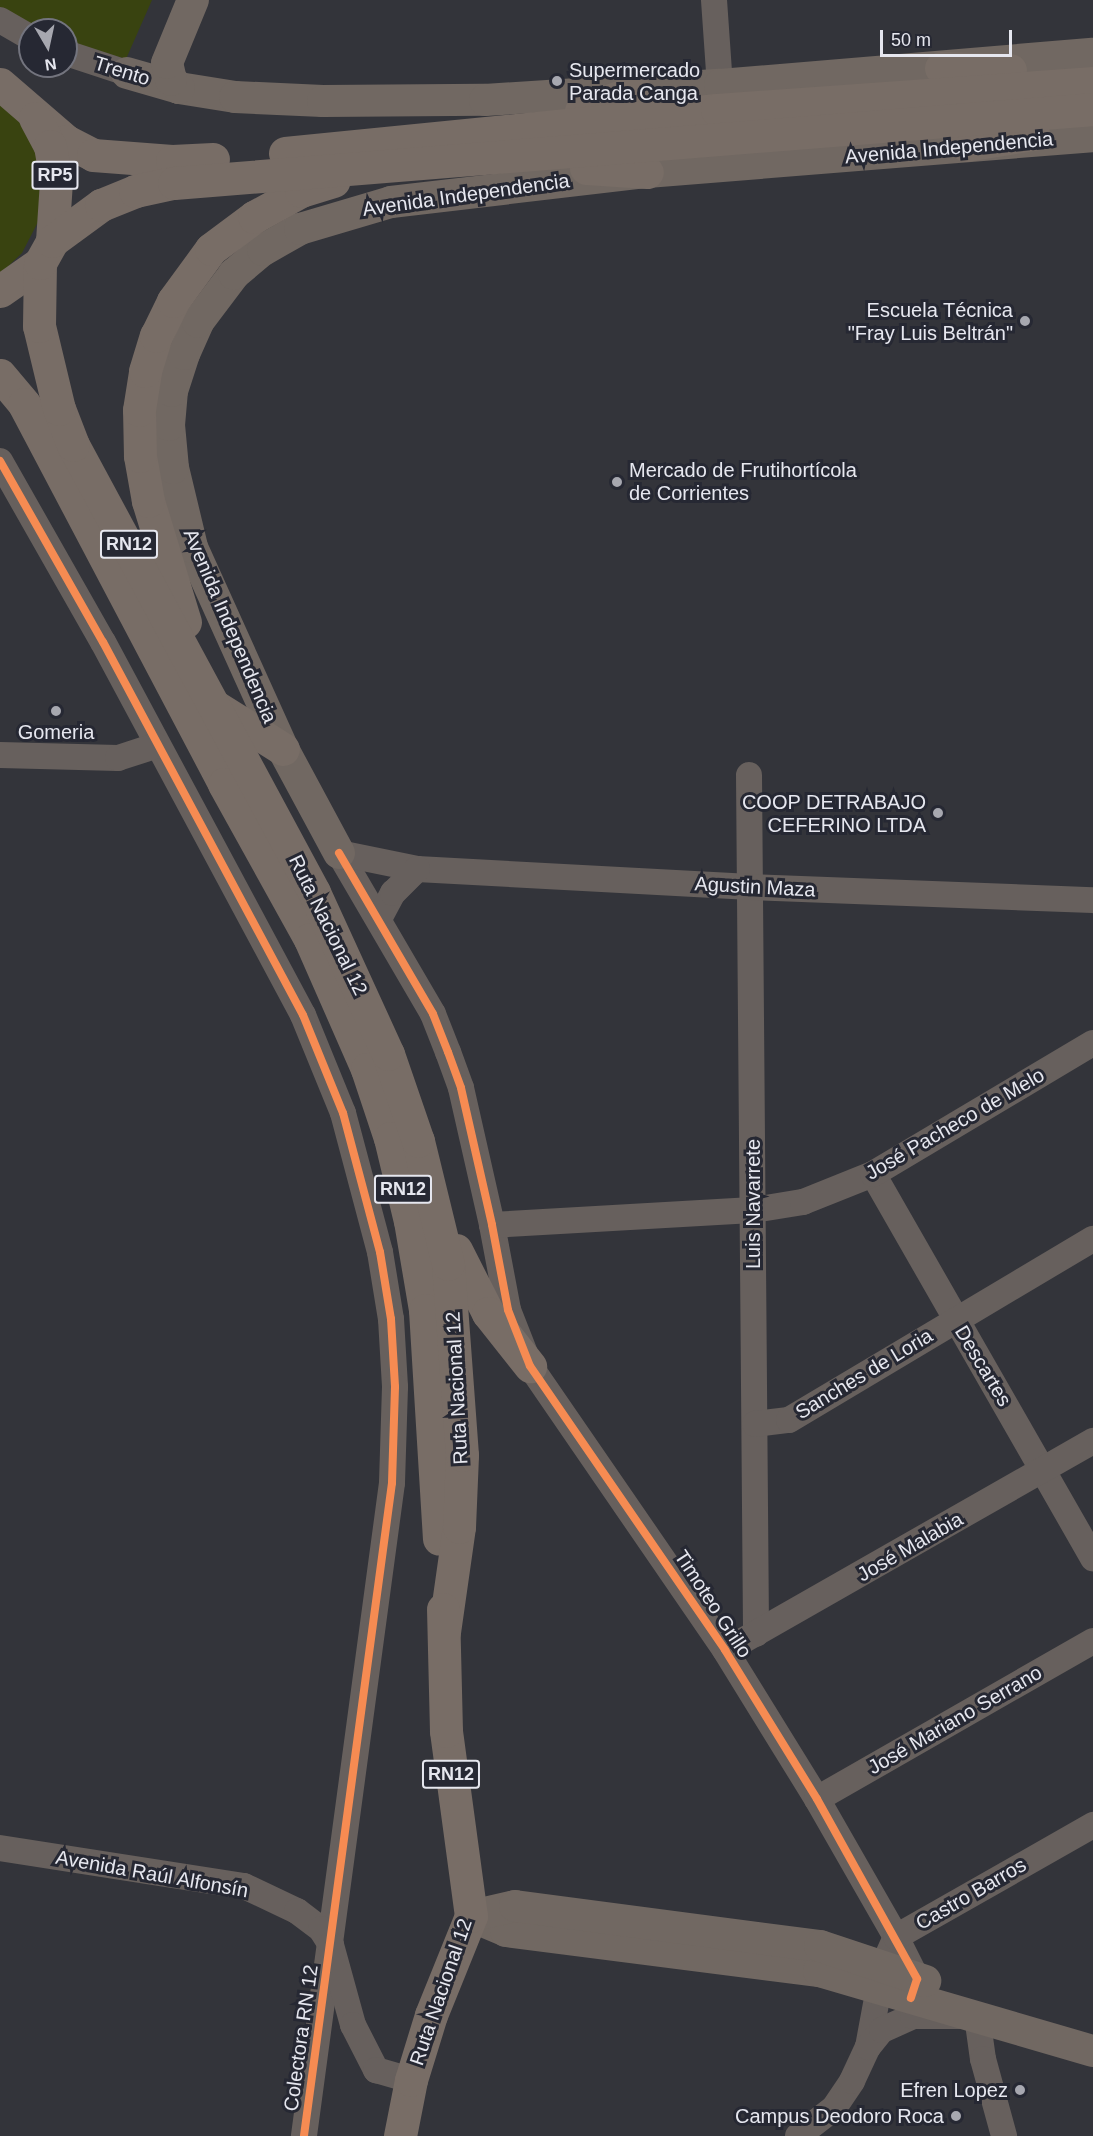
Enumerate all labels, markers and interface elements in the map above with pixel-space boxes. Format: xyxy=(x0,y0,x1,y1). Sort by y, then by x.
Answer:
north arrow xyxy=(18,18,78,78)
scale bar xyxy=(883,18,1015,56)
text: 50 m xyxy=(891,30,931,50)
street label: Trento xyxy=(91,51,153,91)
text: N xyxy=(44,55,58,74)
place label: Supermercado Parada Canga xyxy=(569,58,700,105)
marker: Supermercado Parada Canga xyxy=(550,74,564,88)
street label: Avenida Independencia xyxy=(844,127,1054,169)
road number: RP5 xyxy=(31,160,79,190)
street label: Avenida Independencia xyxy=(361,169,571,221)
place label: Escuela Técnica "Fray Luis Beltrán" xyxy=(848,298,1013,345)
marker: Escuela Técnica "Fray Luis Beltrán" xyxy=(1018,314,1032,328)
place label: Mercado de Frutihortícola de Corrientes xyxy=(629,458,857,505)
marker: Mercado de Frutihortícola de Corrientes xyxy=(610,475,624,489)
street label: Avenida Independencia xyxy=(178,525,282,727)
road number: RN12 xyxy=(99,529,159,559)
marker: Gomeria xyxy=(49,704,63,718)
place label: Gomeria xyxy=(18,720,94,744)
place label: COOP DETRABAJO CEFERINO LTDA xyxy=(742,790,926,837)
marker: COOP DETRABAJO CEFERINO LTDA xyxy=(931,806,945,820)
street label: Ruta Nacional 12 xyxy=(284,851,372,999)
street label: Agustin Maza xyxy=(694,872,816,902)
street label: José Pacheco de Melo xyxy=(861,1063,1049,1185)
street label: Luis Navarrete xyxy=(741,1139,765,1269)
road number: RN12 xyxy=(373,1174,433,1204)
street label: Ruta Nacional 12 xyxy=(441,1311,473,1465)
street label: Descartes xyxy=(950,1321,1016,1411)
street label: Sanches de Loria xyxy=(791,1324,937,1424)
street label: José Malabia xyxy=(853,1507,967,1587)
street label: Timoteo Grillo xyxy=(669,1546,757,1662)
street label: José Mariano Serrano xyxy=(864,1660,1046,1780)
road number: RN12 xyxy=(421,1759,481,1789)
street label: Avenida Raúl Alfonsín xyxy=(53,1845,251,1903)
street label: Castro Barros xyxy=(912,1853,1030,1935)
street label: Ruta Nacional 12 xyxy=(405,1916,477,2068)
street label: Colectora RN 12 xyxy=(279,1963,323,2113)
place label: Efren Lopez xyxy=(900,2078,1008,2102)
marker: Efren Lopez xyxy=(1013,2083,1027,2097)
place label: Campus Deodoro Roca xyxy=(735,2104,944,2128)
marker: Campus Deodoro Roca xyxy=(949,2109,963,2123)

